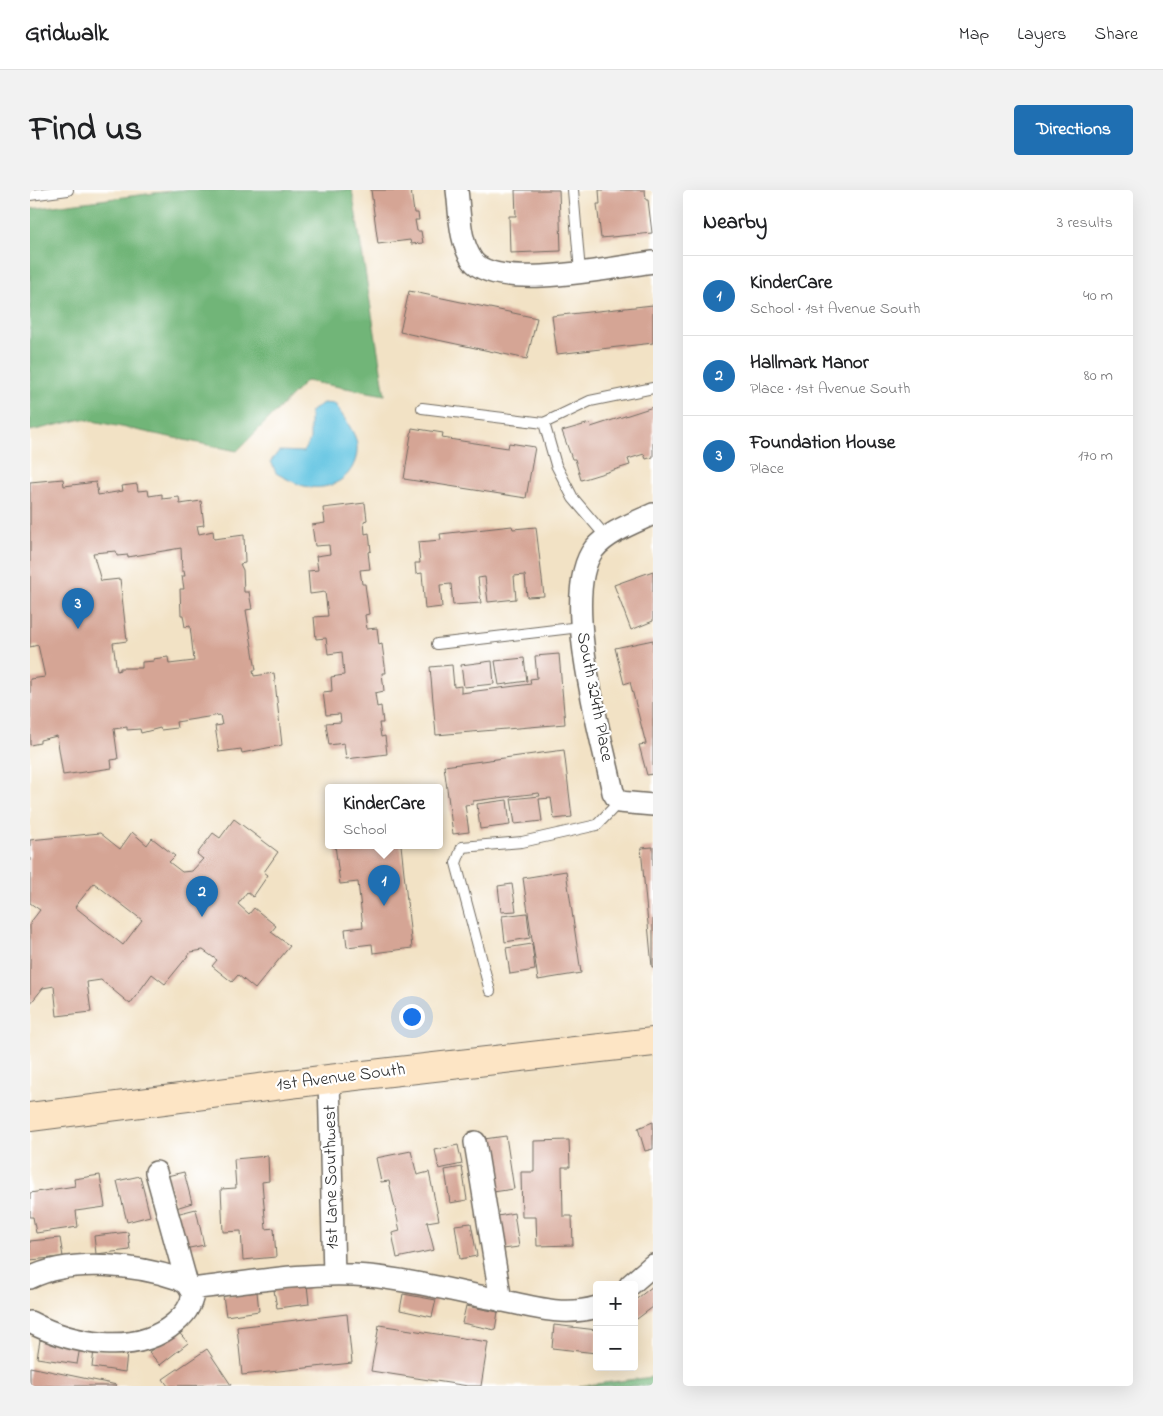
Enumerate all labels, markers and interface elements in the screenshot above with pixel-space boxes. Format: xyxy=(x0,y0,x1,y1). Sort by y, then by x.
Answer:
text: Gridwalk xyxy=(25,17,109,52)
text: Map xyxy=(959,22,989,48)
text: Layers xyxy=(1017,22,1067,48)
text: Share xyxy=(1095,22,1138,48)
text: Find us xyxy=(30,105,142,156)
button: Directions xyxy=(1014,105,1133,155)
text: Nearby xyxy=(703,208,767,238)
text: 3 results xyxy=(1057,211,1113,235)
text: KinderCare xyxy=(750,270,832,297)
text: 1 xyxy=(716,284,722,308)
text: 40 m xyxy=(1083,284,1113,308)
text: School · 1st Avenue South xyxy=(750,297,920,321)
text: Hallmark Manor xyxy=(750,350,869,377)
text: 2 xyxy=(715,364,723,388)
text: 80 m xyxy=(1084,364,1113,388)
text: Place · 1st Avenue South xyxy=(750,377,910,401)
text: Foundation House xyxy=(750,430,895,457)
text: 3 xyxy=(716,444,722,468)
text: 170 m xyxy=(1078,444,1113,468)
text: Place xyxy=(750,457,784,481)
pin: 3 xyxy=(62,588,94,629)
street label: South 324th Place xyxy=(569,630,619,765)
popup xyxy=(325,784,443,849)
text: KinderCare xyxy=(343,791,425,818)
text: School xyxy=(343,818,387,842)
pin: 1 xyxy=(368,865,400,906)
pin: 2 xyxy=(186,876,218,917)
your location xyxy=(399,1004,425,1030)
street label: 1st Avenue South xyxy=(275,1057,407,1099)
street label: 1st Lane Southwest xyxy=(318,1105,346,1249)
map controls xyxy=(593,1281,638,1371)
button: + xyxy=(593,1281,638,1326)
button: − xyxy=(593,1326,638,1371)

